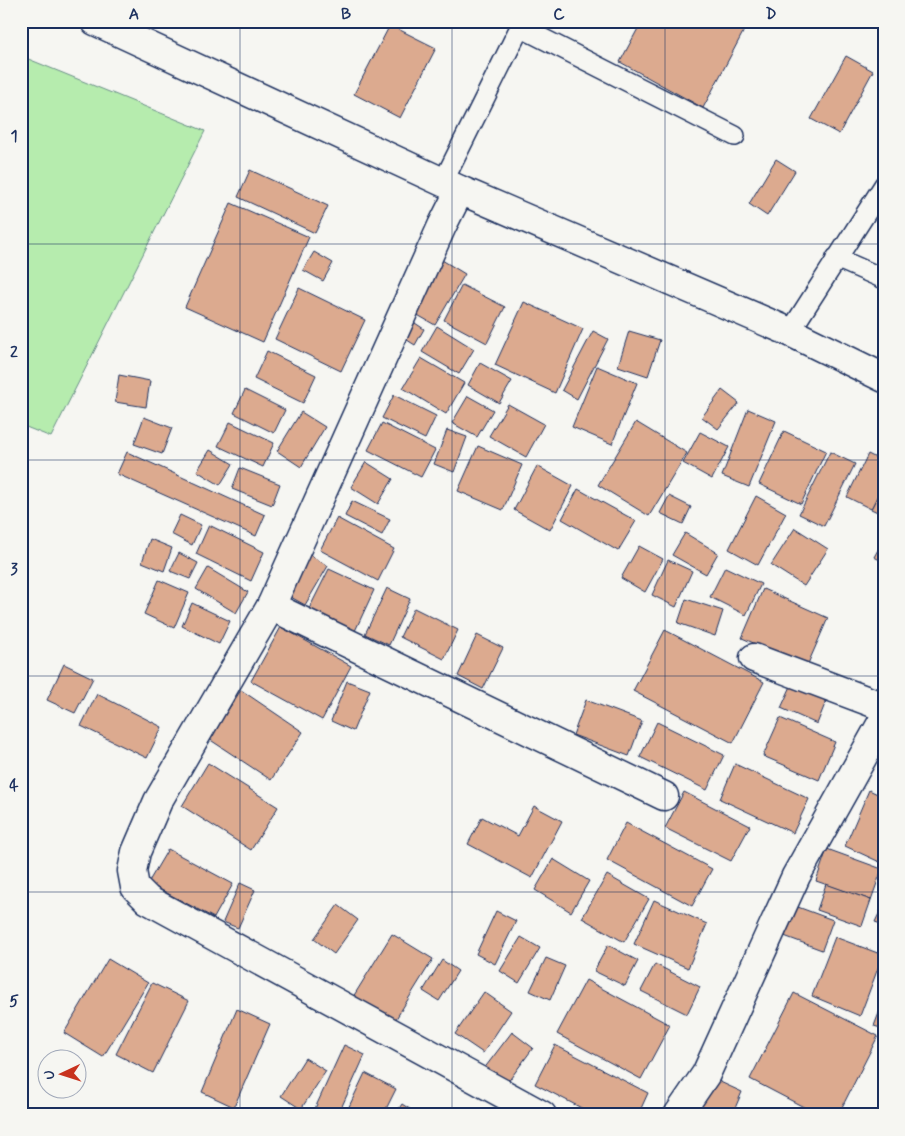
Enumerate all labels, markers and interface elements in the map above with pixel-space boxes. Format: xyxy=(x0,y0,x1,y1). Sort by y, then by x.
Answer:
text: A xyxy=(129,4,139,25)
text: B xyxy=(341,4,351,25)
text: C xyxy=(553,4,565,25)
text: D xyxy=(765,4,777,25)
text: 1 xyxy=(10,126,18,147)
text: 2 xyxy=(10,342,18,363)
text: 3 xyxy=(10,559,18,580)
text: 4 xyxy=(9,775,19,796)
text: 5 xyxy=(9,991,19,1012)
north arrow xyxy=(38,1048,88,1098)
text: U xyxy=(41,1070,59,1080)

